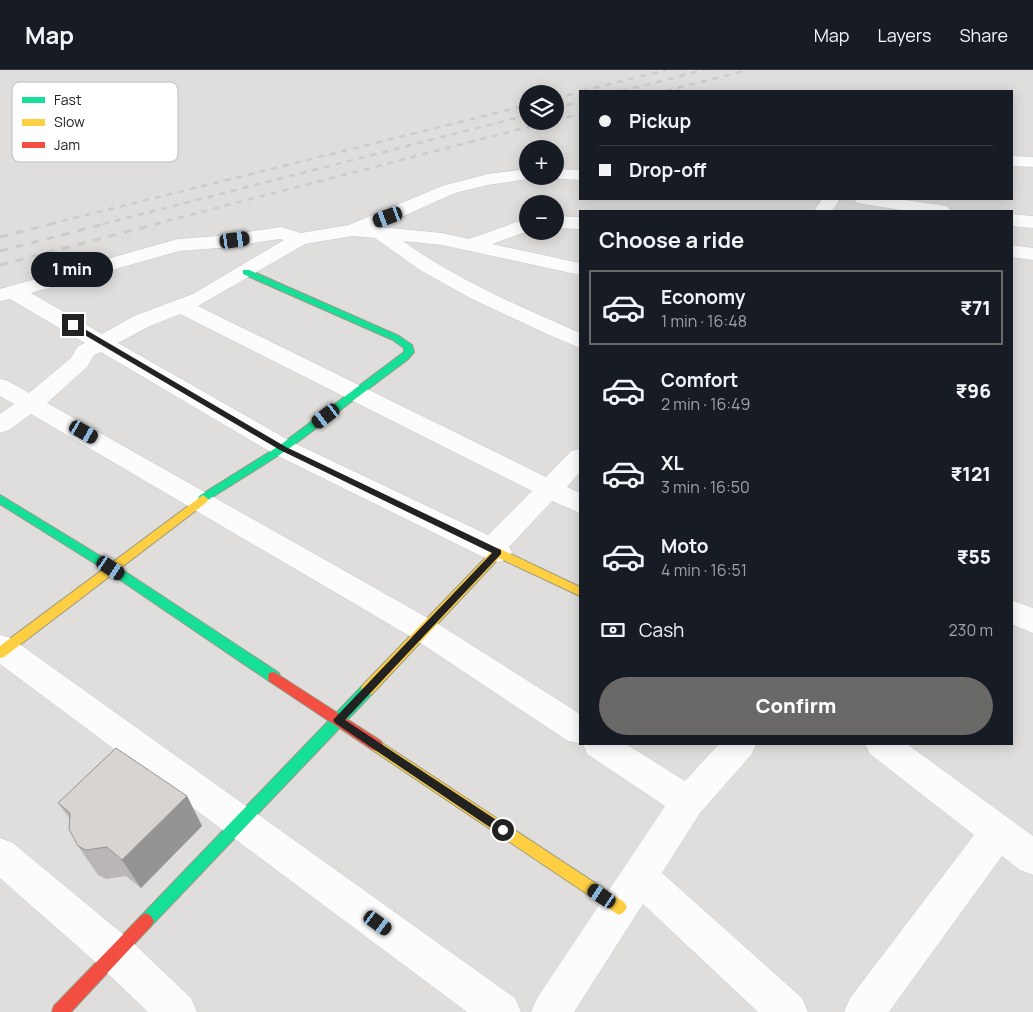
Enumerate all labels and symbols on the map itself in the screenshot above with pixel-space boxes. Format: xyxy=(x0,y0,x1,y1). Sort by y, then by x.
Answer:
legend xyxy=(12,82,178,162)
text: Fast xyxy=(54,90,82,109)
text: Slow xyxy=(54,112,85,131)
text: Jam xyxy=(54,135,80,154)
car xyxy=(371,205,404,229)
car xyxy=(219,230,250,250)
callout: 1 min xyxy=(32,252,114,288)
route end xyxy=(62,314,84,336)
car xyxy=(309,401,342,431)
car xyxy=(67,418,100,446)
car xyxy=(94,553,127,583)
route start xyxy=(492,819,514,841)
car xyxy=(585,881,618,911)
car xyxy=(361,908,394,938)

